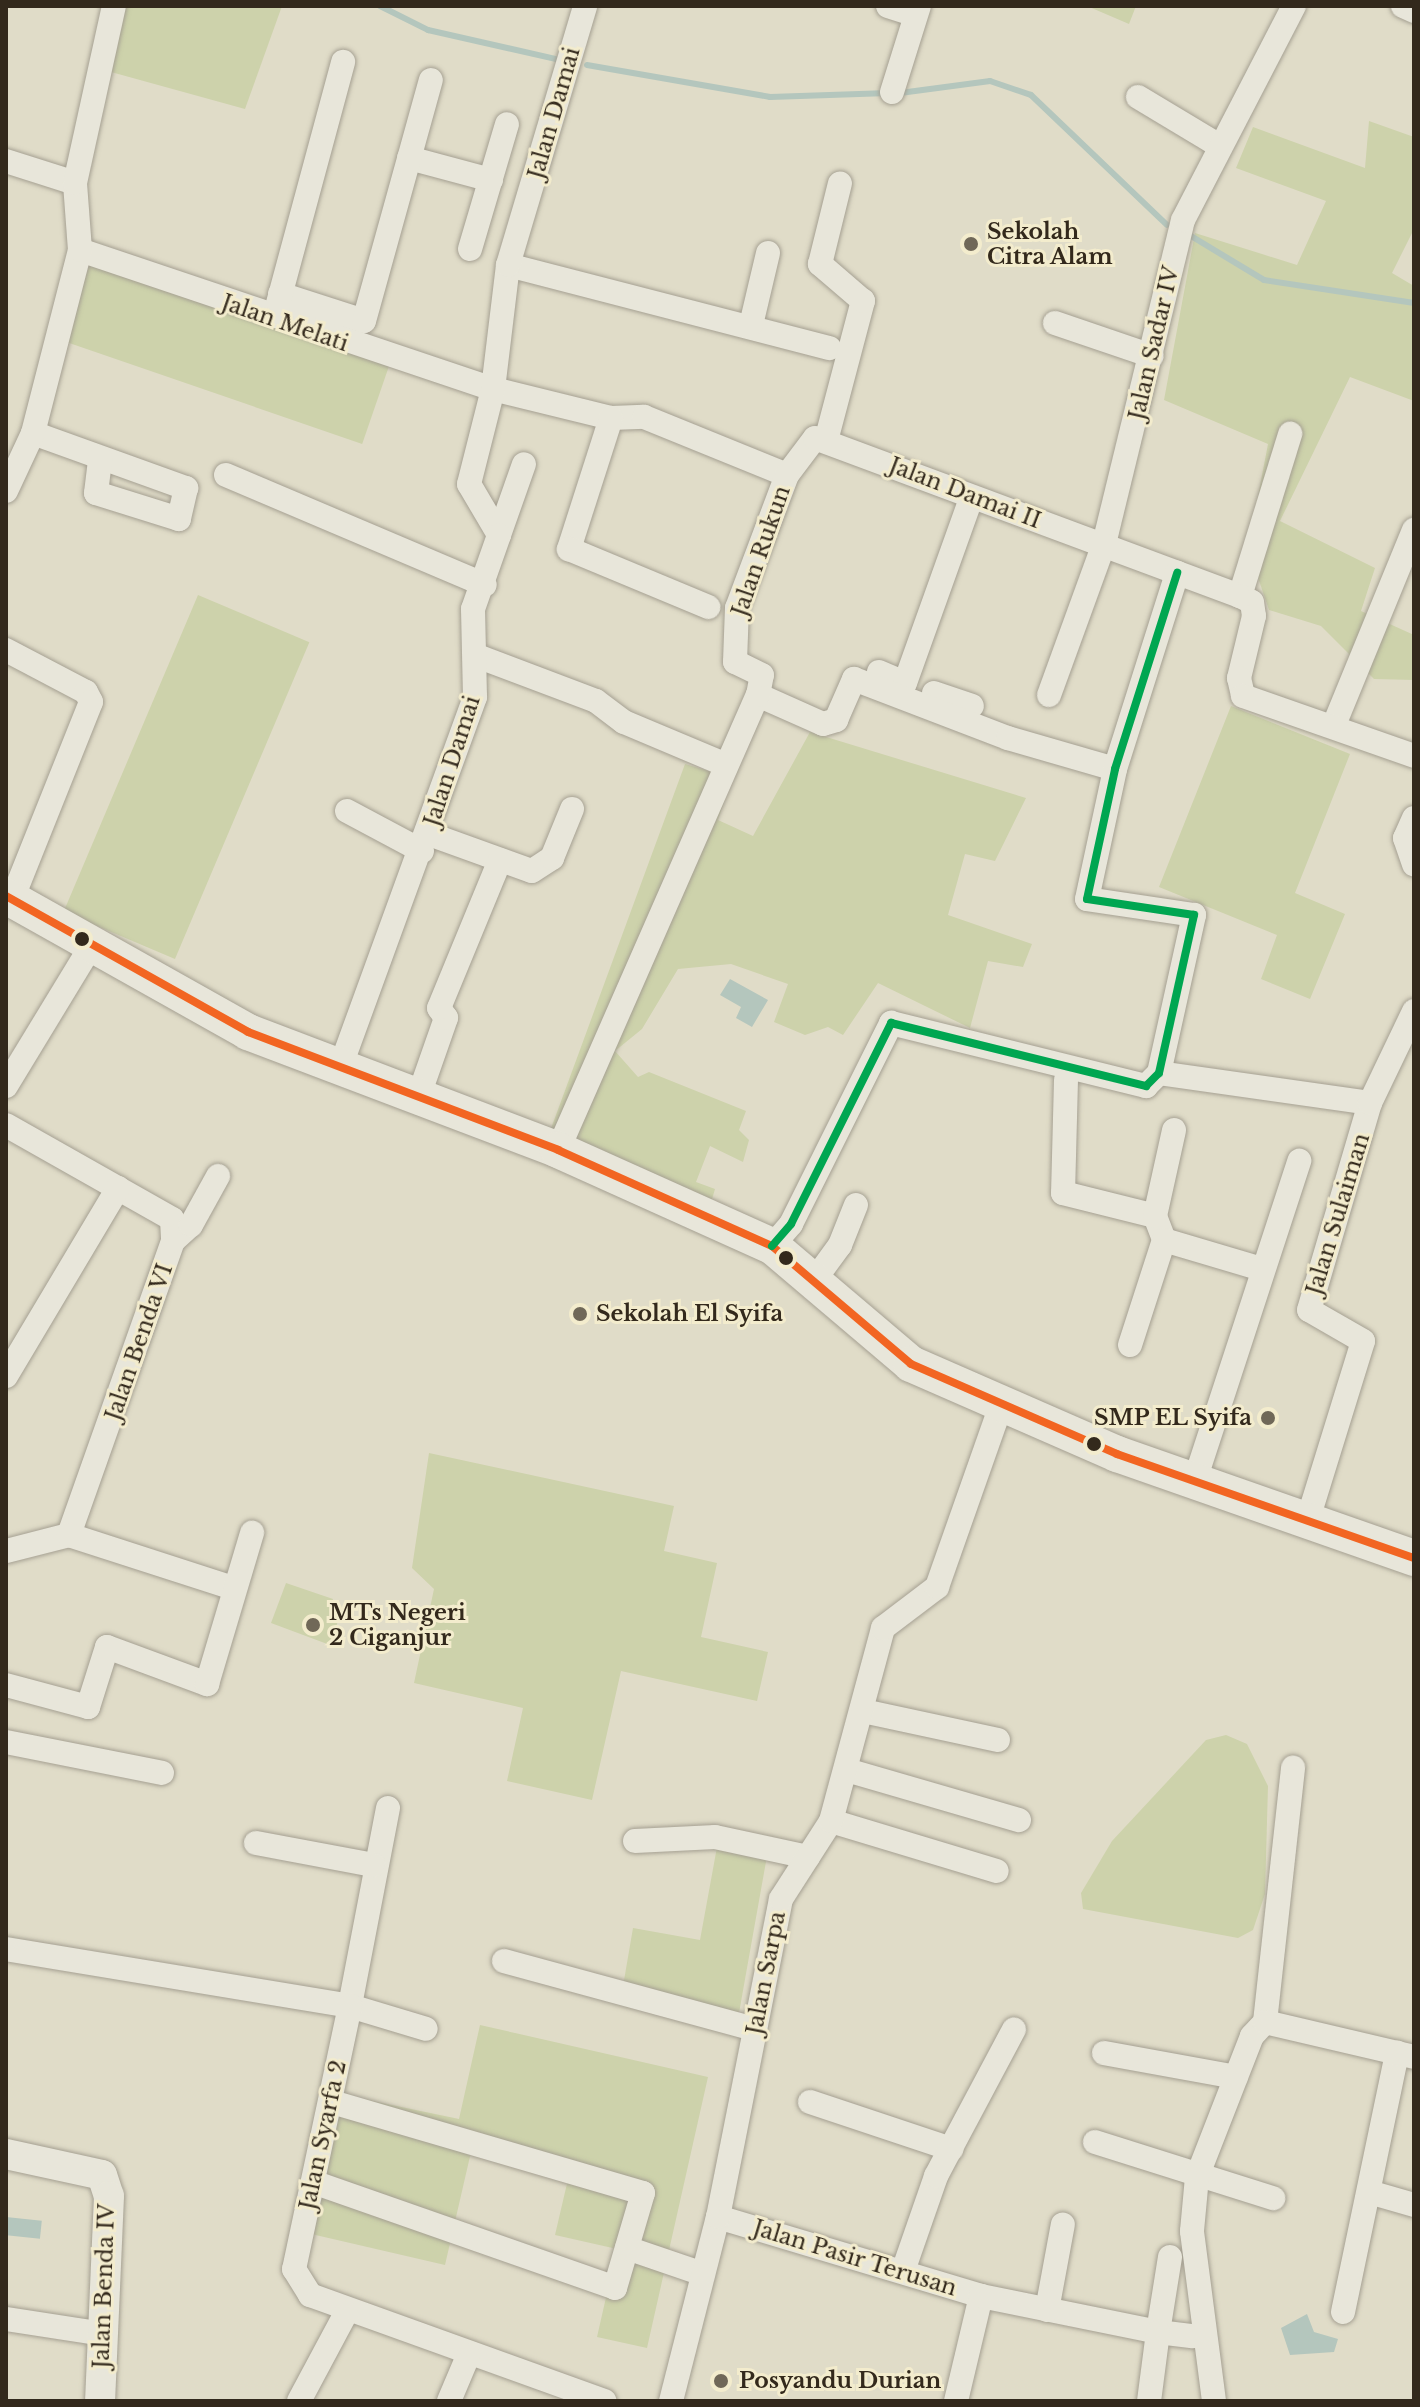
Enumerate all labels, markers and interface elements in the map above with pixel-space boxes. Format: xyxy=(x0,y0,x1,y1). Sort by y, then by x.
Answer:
street label: Jalan Damai xyxy=(523,44,585,182)
place label: Sekolah Citra Alam xyxy=(987,218,1113,270)
marker: Sekolah Citra Alam xyxy=(962,235,980,253)
street label: Jalan Sadar IV xyxy=(1123,263,1185,423)
street label: Jalan Melati xyxy=(218,289,352,357)
street label: Jalan Damai II xyxy=(885,452,1045,534)
street label: Jalan Rukun xyxy=(726,482,796,620)
street label: Jalan Damai xyxy=(418,692,486,830)
unlabelled marker xyxy=(74,931,90,947)
street label: Jalan Sulaiman xyxy=(1301,1130,1375,1298)
unlabelled marker xyxy=(778,1250,794,1266)
street label: Jalan Benda VI xyxy=(100,1260,178,1424)
place label: Sekolah El Syifa xyxy=(596,1301,783,1327)
marker: Sekolah El Syifa xyxy=(571,1305,589,1323)
place label: SMP EL Syifa xyxy=(1093,1405,1252,1431)
marker: SMP EL Syifa xyxy=(1259,1409,1277,1427)
unlabelled marker xyxy=(1086,1436,1102,1452)
place label: MTs Negeri 2 Ciganjur xyxy=(329,1599,466,1650)
marker: MTs Negeri 2 Ciganjur xyxy=(304,1616,322,1634)
street label: Jalan Sarpa xyxy=(741,1909,791,2037)
street label: Jalan Syarfa 2 xyxy=(294,2058,352,2212)
street label: Jalan Benda IV xyxy=(88,2203,120,2369)
street label: Jalan Pasir Terusan xyxy=(749,2214,961,2302)
place label: Posyandu Durian xyxy=(739,2368,941,2394)
marker: Posyandu Durian xyxy=(710,2370,732,2392)

